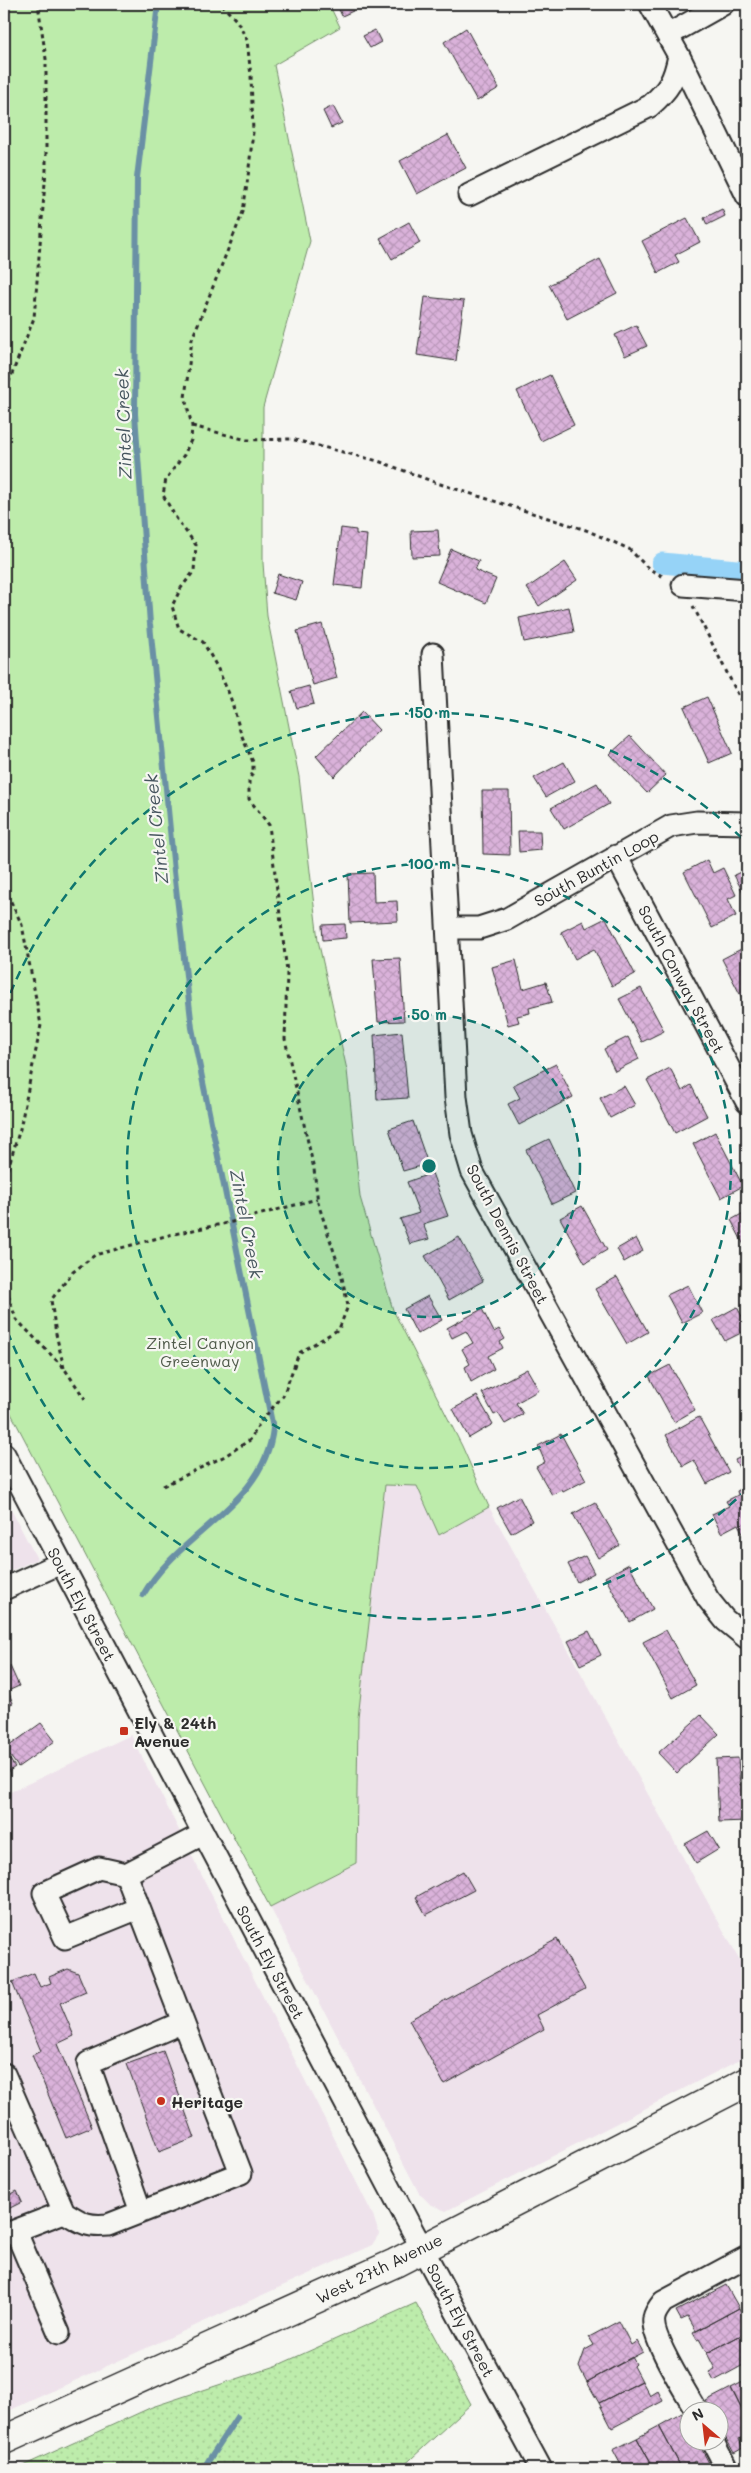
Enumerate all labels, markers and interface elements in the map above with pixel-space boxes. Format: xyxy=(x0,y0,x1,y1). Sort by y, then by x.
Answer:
water label: Zintel Creek xyxy=(109,368,137,480)
text: 150 m xyxy=(408,702,450,722)
water label: Zintel Creek xyxy=(138,772,174,885)
street label: South Buntin Loop xyxy=(530,825,662,911)
text: 100 m xyxy=(407,853,451,873)
street label: South Conway Street xyxy=(634,901,730,1057)
text: 50 m xyxy=(411,1004,447,1024)
centre of rings xyxy=(420,1157,438,1175)
street label: South Dennis Street xyxy=(462,1160,554,1308)
water label: Zintel Creek xyxy=(225,1167,269,1281)
park label: Zintel Canyon Greenway xyxy=(146,1332,254,1371)
street label: South Ely Street xyxy=(43,1543,121,1665)
place label: Ely & 24th Avenue xyxy=(134,1712,216,1751)
marker: Ely & 24th Avenue xyxy=(118,1725,130,1737)
street label: South Ely Street xyxy=(232,1901,310,2023)
place label: Heritage xyxy=(171,2091,243,2112)
marker: Heritage xyxy=(155,2095,167,2107)
street label: West 27th Avenue xyxy=(312,2228,446,2308)
street label: South Ely Street xyxy=(422,2259,500,2381)
north arrow xyxy=(678,2400,728,2450)
text: N xyxy=(689,2403,707,2425)

